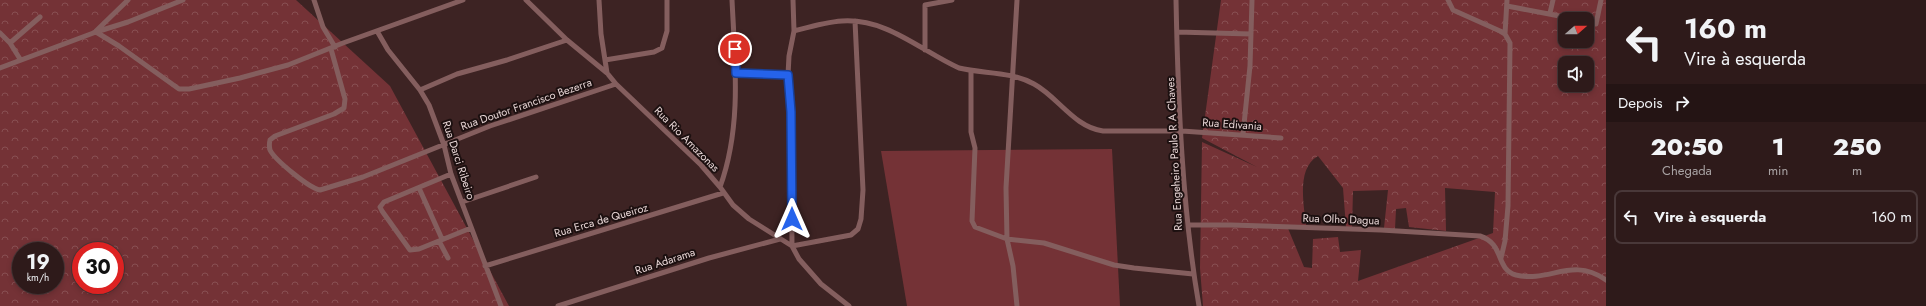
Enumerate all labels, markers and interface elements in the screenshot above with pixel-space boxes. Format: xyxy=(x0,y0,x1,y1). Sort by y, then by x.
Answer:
text: 160 m xyxy=(1684,8,1767,49)
north arrow xyxy=(1558,12,1594,48)
map controls xyxy=(1558,12,1594,92)
icon: left xyxy=(1618,16,1670,68)
pin xyxy=(718,32,752,66)
icon: arrive xyxy=(724,38,746,60)
text: Vire à esquerda xyxy=(1684,46,1806,72)
button: sound xyxy=(1558,56,1594,92)
street label: Rua Doutor Francisco Bezerra xyxy=(458,74,594,134)
street label: Rua Engeheiro Paulo R A Chaves xyxy=(1162,76,1186,231)
text: Depois xyxy=(1618,92,1663,114)
icon: right xyxy=(1671,92,1693,114)
street label: Rua Rio Amazonas xyxy=(651,103,724,176)
street label: Rua Edivania xyxy=(1202,114,1262,134)
street label: Rua Darci Ribeiro xyxy=(439,119,479,201)
text: 20:50 xyxy=(1650,129,1723,164)
text: 1 xyxy=(1772,129,1784,164)
text: 250 xyxy=(1833,129,1882,164)
text: Chegada xyxy=(1662,161,1712,180)
text: min xyxy=(1768,161,1788,180)
text: m xyxy=(1852,161,1862,180)
position arrow xyxy=(771,198,813,240)
street label: Rua Erca de Queiroz xyxy=(552,199,650,241)
icon: left xyxy=(1620,206,1642,228)
text: Vire à esquerda xyxy=(1654,206,1766,228)
text: 160 m xyxy=(1871,206,1912,228)
street label: Rua Olho Dagua xyxy=(1302,210,1380,228)
speed limit sign: 30 xyxy=(72,242,124,294)
street label: Rua Adarama xyxy=(633,244,697,278)
text: 19 xyxy=(26,248,50,277)
text: km/h xyxy=(27,270,49,285)

